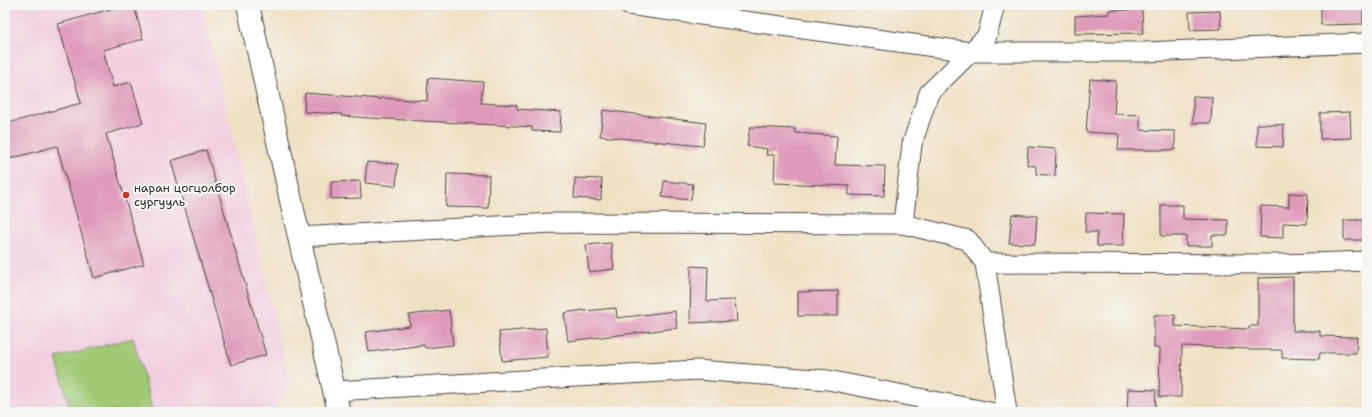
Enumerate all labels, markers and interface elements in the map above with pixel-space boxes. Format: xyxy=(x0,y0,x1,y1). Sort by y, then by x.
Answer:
place label: наран цогцолбор сургууль xyxy=(134,180,236,210)
marker: наран цогцолбор сургууль xyxy=(121,190,131,200)

